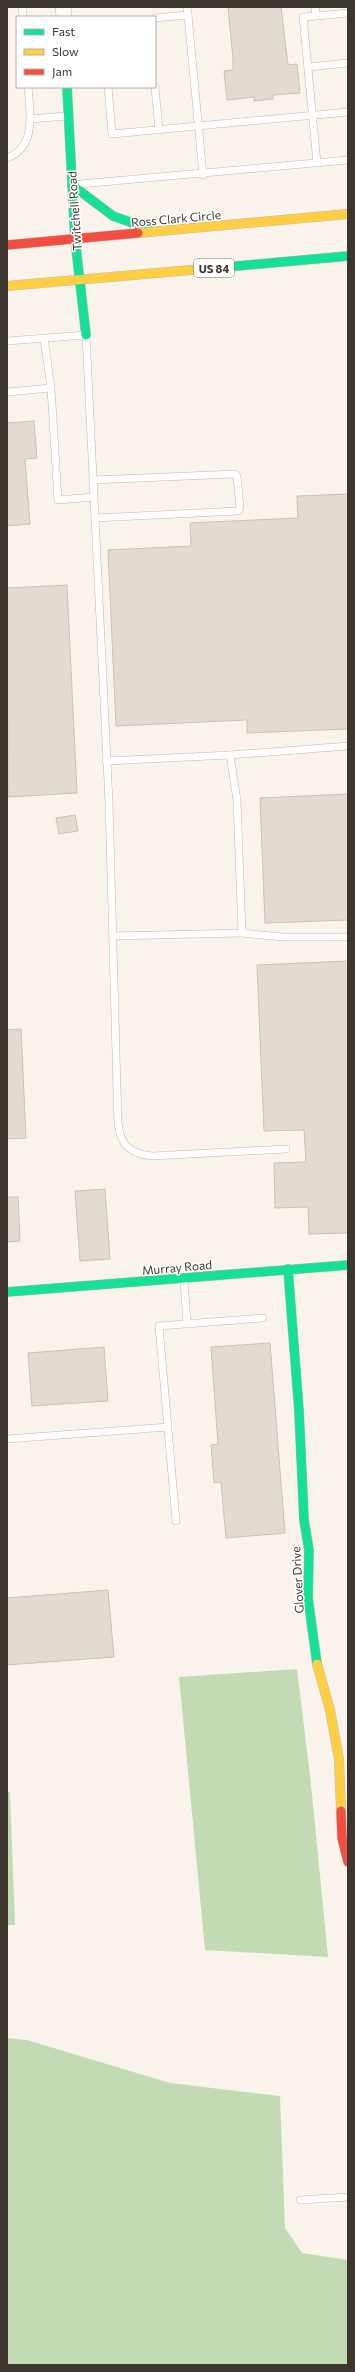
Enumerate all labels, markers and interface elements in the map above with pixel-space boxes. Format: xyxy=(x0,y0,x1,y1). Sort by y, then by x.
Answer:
legend xyxy=(16,16,156,88)
text: Fast xyxy=(52,24,75,38)
text: Slow xyxy=(52,44,79,58)
text: Jam xyxy=(52,64,72,79)
street label: Twitchell Road xyxy=(64,171,84,251)
street label: Ross Clark Circle xyxy=(130,207,222,229)
road number: US 84 xyxy=(194,259,234,277)
street label: Murray Road xyxy=(141,1257,213,1277)
street label: Glover Drive xyxy=(288,1546,306,1614)

